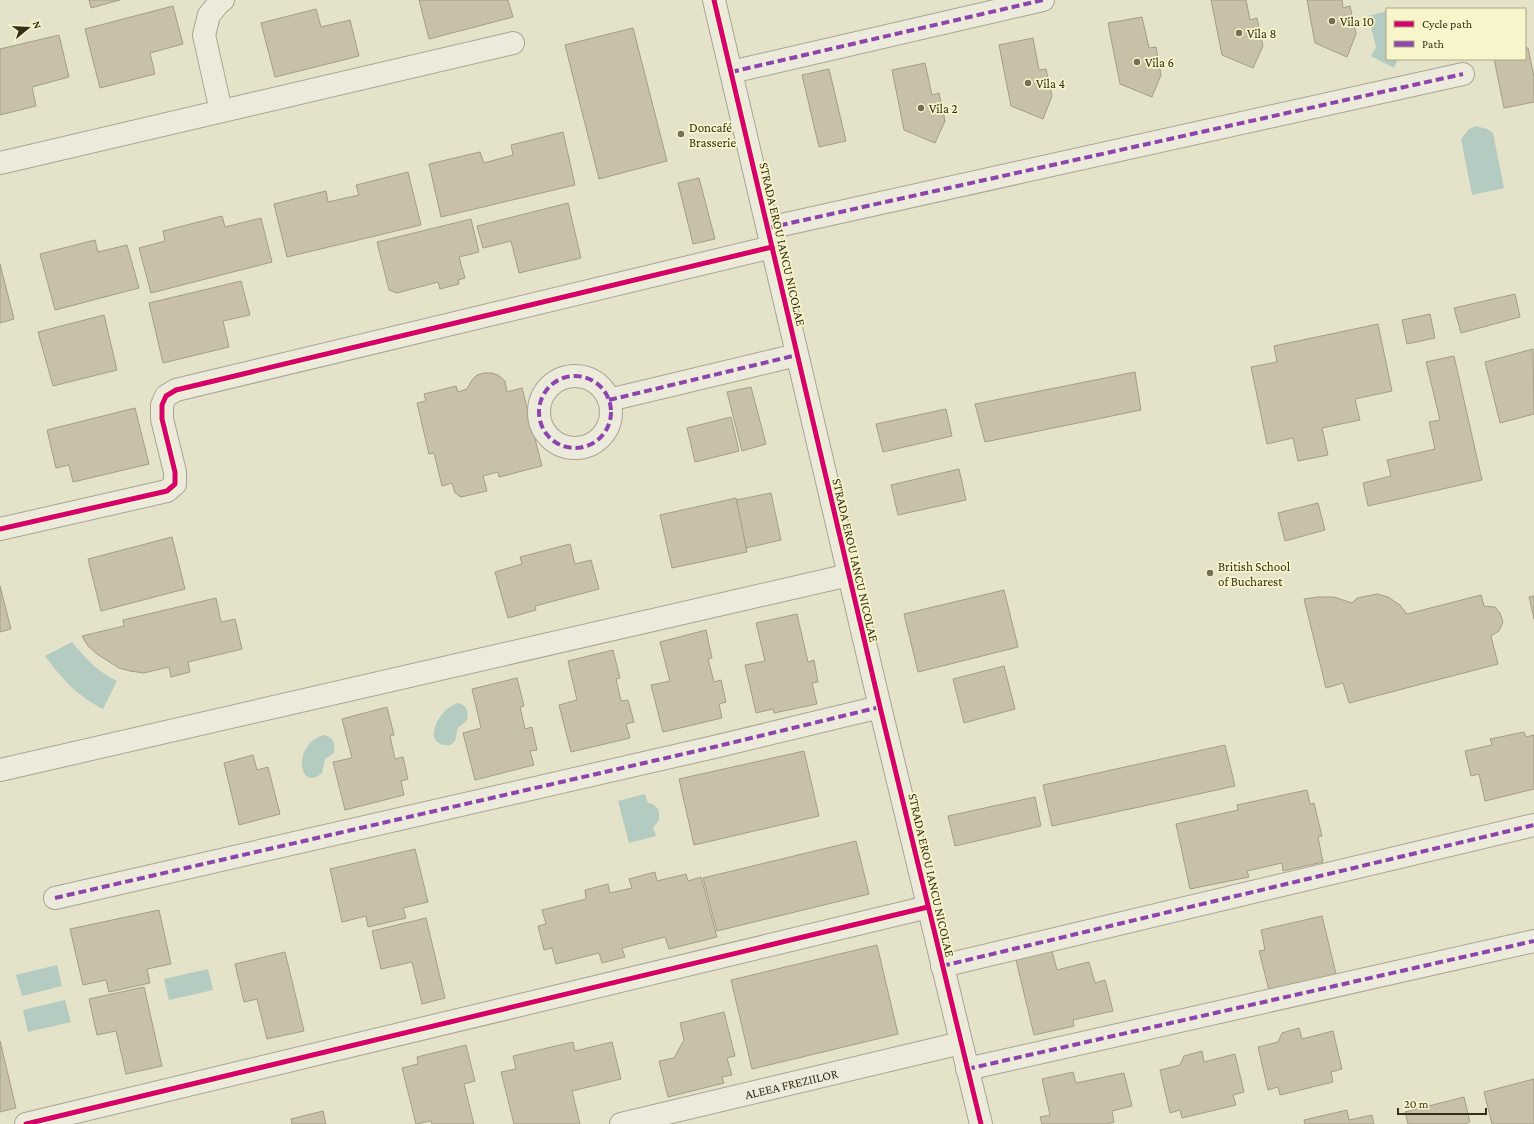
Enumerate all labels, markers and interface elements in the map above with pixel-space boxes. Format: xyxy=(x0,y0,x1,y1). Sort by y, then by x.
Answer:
north arrow xyxy=(8,8,48,48)
legend xyxy=(1386,8,1526,60)
place label: Vila 10 xyxy=(1340,14,1374,29)
marker: Vila 10 xyxy=(1327,16,1337,26)
text: Cycle path xyxy=(1422,17,1473,31)
text: N xyxy=(31,19,45,31)
place label: Vila 8 xyxy=(1247,26,1276,41)
marker: Vila 8 xyxy=(1234,28,1244,38)
text: Path xyxy=(1422,37,1444,51)
place label: Vila 6 xyxy=(1145,55,1174,70)
marker: Vila 6 xyxy=(1132,57,1142,67)
place label: Vila 4 xyxy=(1036,76,1065,91)
marker: Vila 4 xyxy=(1023,78,1033,88)
place label: Vila 2 xyxy=(929,101,958,116)
marker: Vila 2 xyxy=(916,103,926,113)
place label: Doncafé Brasserie xyxy=(689,120,736,150)
marker: Doncafé Brasserie xyxy=(676,129,686,139)
street label: STRADA EROU IANCU NICOLAE xyxy=(756,161,809,327)
street label: STRADA EROU IANCU NICOLAE xyxy=(829,477,882,643)
place label: British School of Bucharest xyxy=(1218,559,1291,589)
marker: British School of Bucharest xyxy=(1205,568,1215,578)
street label: STRADA EROU IANCU NICOLAE xyxy=(905,792,958,958)
street label: ALEEA FREZIILOR xyxy=(743,1065,840,1102)
scale bar xyxy=(1398,1090,1486,1116)
text: 20 m xyxy=(1404,1097,1429,1111)

